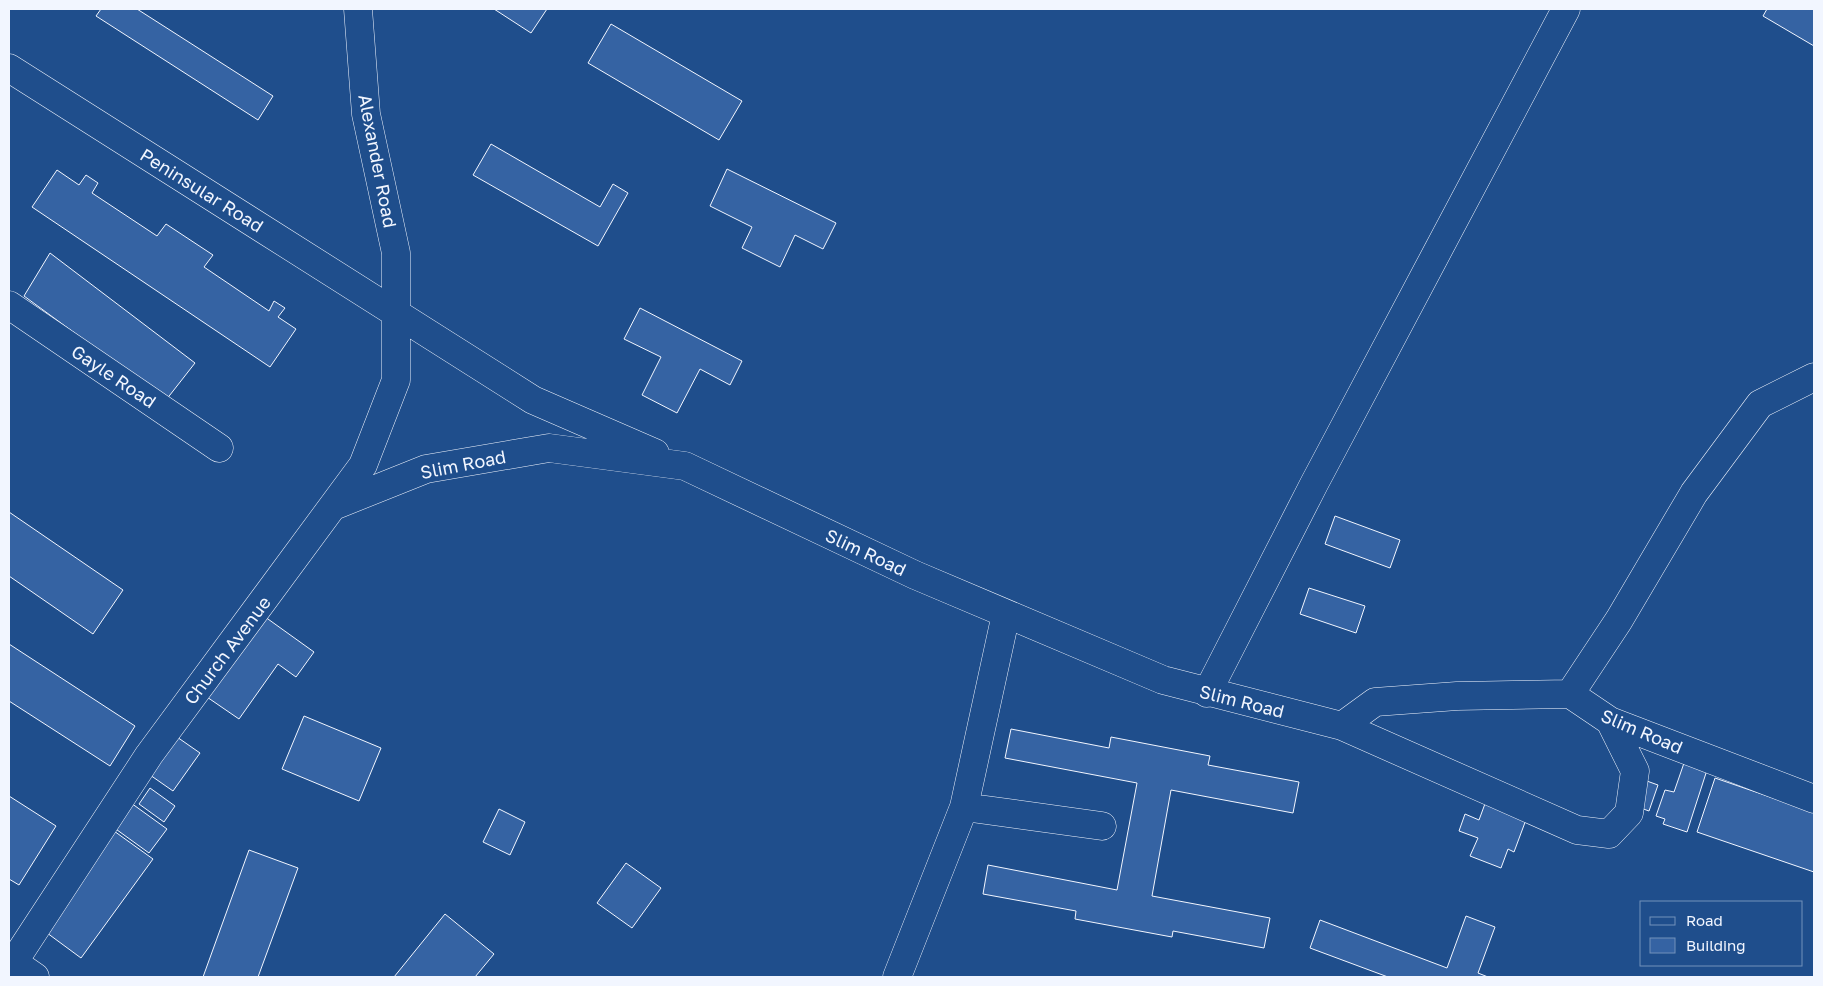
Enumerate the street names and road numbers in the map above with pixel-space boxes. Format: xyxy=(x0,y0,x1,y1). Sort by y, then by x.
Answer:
street label: Alexander Road xyxy=(354,92,402,230)
street label: Peninsular Road xyxy=(136,143,268,237)
street label: Gayle Road xyxy=(68,340,160,412)
street label: Slim Road xyxy=(418,445,508,483)
street label: Slim Road xyxy=(822,524,910,580)
street label: Church Avenue xyxy=(179,591,275,709)
street label: Slim Road xyxy=(1197,680,1287,722)
street label: Slim Road xyxy=(1598,704,1686,758)

